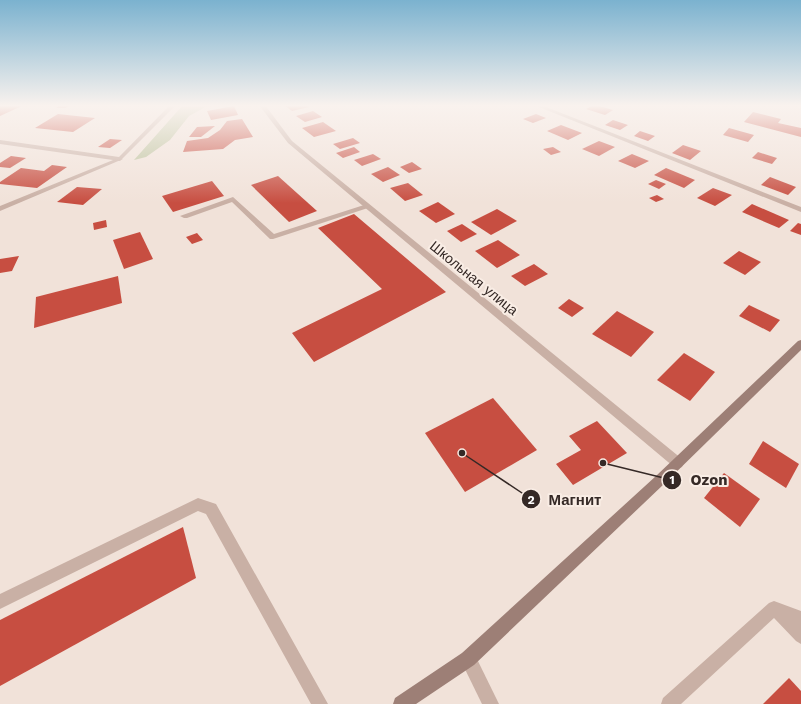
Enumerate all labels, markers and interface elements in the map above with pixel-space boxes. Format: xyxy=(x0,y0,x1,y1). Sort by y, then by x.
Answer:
street label: Школьная улица xyxy=(427,238,521,318)
callout: Ozon xyxy=(662,467,735,494)
text: Ozon xyxy=(691,471,728,489)
text: 1 xyxy=(669,473,675,487)
callout: Магнит xyxy=(521,486,610,513)
text: Магнит xyxy=(549,491,601,509)
text: 2 xyxy=(527,493,535,507)

